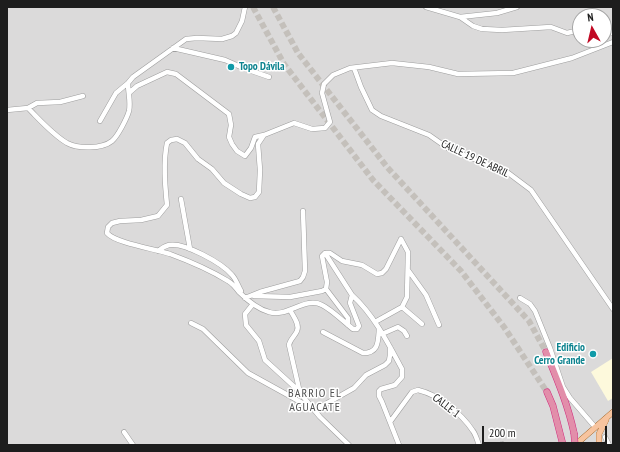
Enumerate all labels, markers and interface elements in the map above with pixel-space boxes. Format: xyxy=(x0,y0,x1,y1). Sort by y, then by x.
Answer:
north arrow xyxy=(572,8,612,48)
text: N xyxy=(587,10,594,24)
place label: Topo Dávila xyxy=(239,60,285,74)
marker: Topo Dávila xyxy=(226,62,236,72)
street label: CALLE 19 DE ABRIL xyxy=(439,137,511,181)
place label: Edificio Cerro Grande xyxy=(534,341,585,367)
marker: Edificio Cerro Grande xyxy=(588,349,598,359)
district label: BARRIO EL AGUACATE xyxy=(288,387,342,415)
street label: CALLE 1 xyxy=(430,391,462,421)
scale bar xyxy=(484,418,609,444)
text: 200 m xyxy=(489,425,516,440)

